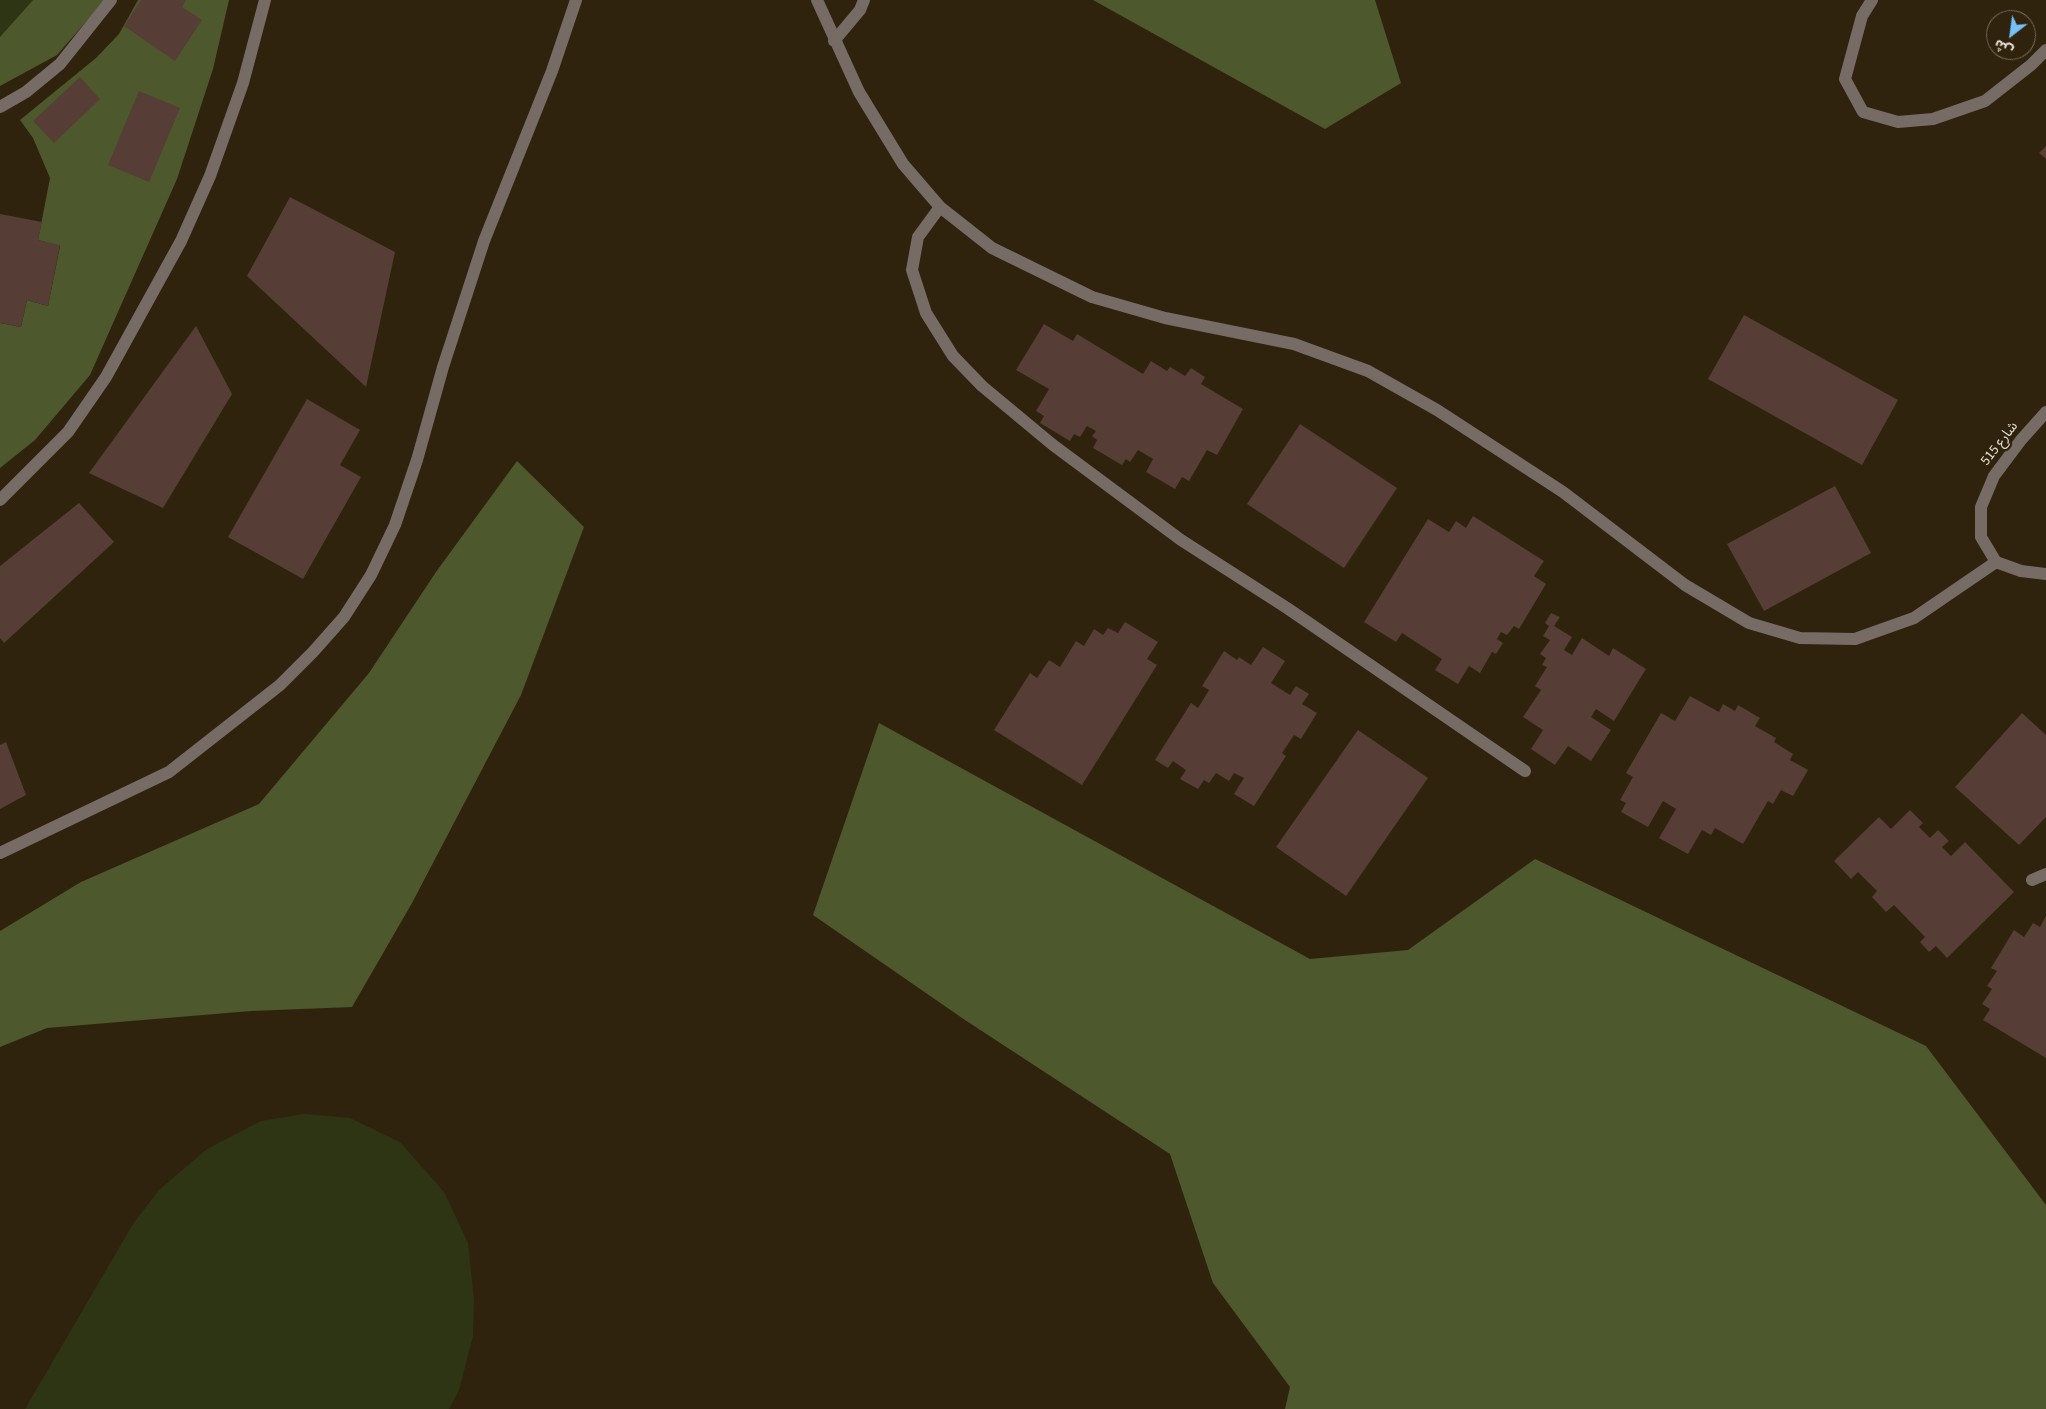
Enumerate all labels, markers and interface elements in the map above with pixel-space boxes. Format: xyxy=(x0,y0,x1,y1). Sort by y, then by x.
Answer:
north arrow xyxy=(1986,10,2036,60)
text: ش xyxy=(1991,34,2017,61)
street label: شارع 515 xyxy=(1978,419,2022,469)

